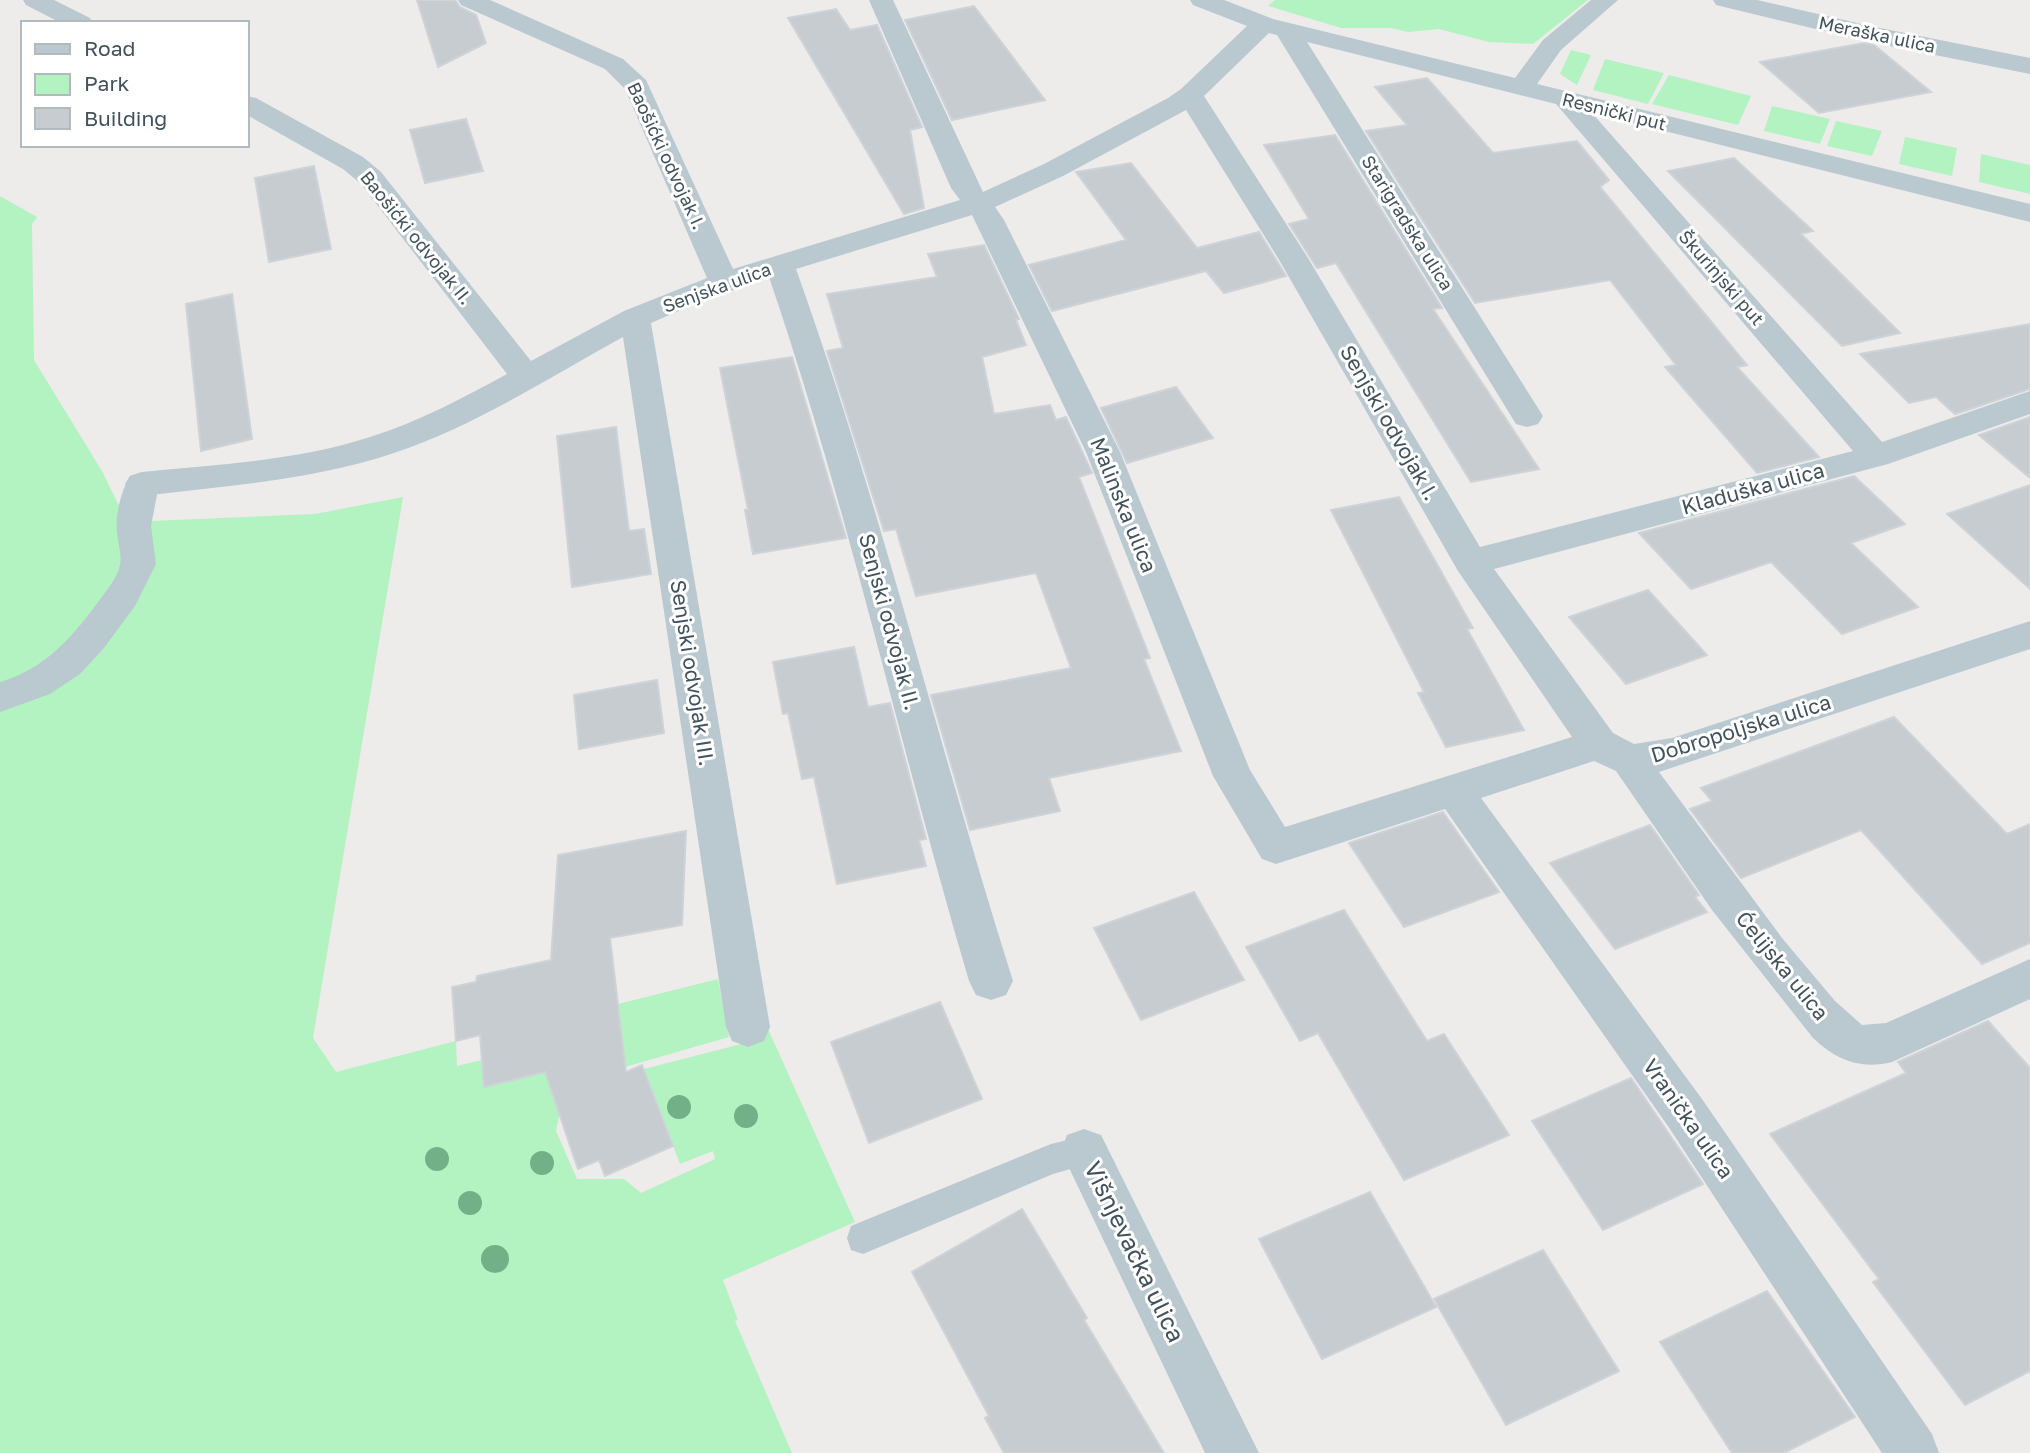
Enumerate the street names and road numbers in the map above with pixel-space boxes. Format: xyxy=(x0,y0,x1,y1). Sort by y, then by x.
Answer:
street label: Meraška ulica xyxy=(1817,11,1937,57)
street label: Baošićki odvojak I. xyxy=(623,79,711,233)
street label: Resnički put xyxy=(1560,87,1669,135)
street label: Starigradska ulica xyxy=(1357,151,1458,294)
street label: Baošićki odvojak II. xyxy=(356,166,477,309)
street label: Škurinjski put xyxy=(1675,225,1769,329)
street label: Senjska ulica xyxy=(660,257,774,317)
street label: Senjski odvojak I. xyxy=(1335,340,1445,505)
street label: Malinska ulica xyxy=(1085,433,1163,576)
street label: Kladuška ulica xyxy=(1679,456,1827,520)
street label: Senjski odvojak II. xyxy=(854,531,926,713)
street label: Senjski odvojak III. xyxy=(665,578,721,768)
street label: Dobropoljska ulica xyxy=(1648,688,1834,768)
street label: Ćelijska ulica xyxy=(1731,906,1835,1025)
street label: Vranička ulica xyxy=(1638,1054,1740,1183)
street label: Višnjevačka ulica xyxy=(1079,1156,1192,1346)

